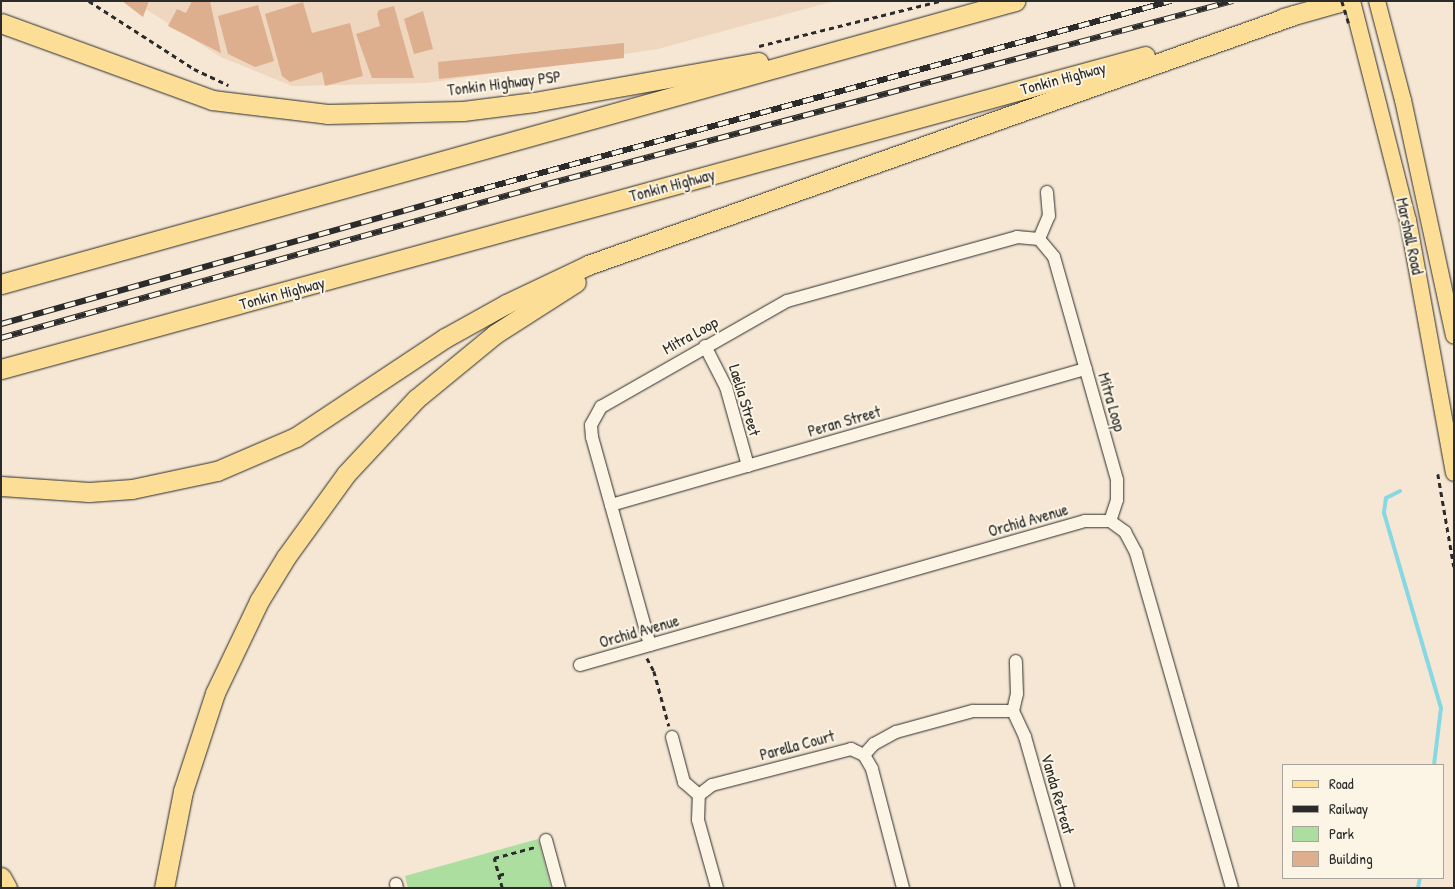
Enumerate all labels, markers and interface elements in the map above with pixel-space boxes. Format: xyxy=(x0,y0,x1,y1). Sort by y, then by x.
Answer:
street label: Tonkin Highway xyxy=(1018,57,1108,99)
street label: Tonkin Highway PSP xyxy=(446,67,562,99)
street label: Tonkin Highway xyxy=(627,164,717,206)
street label: Marshall Road xyxy=(1393,196,1427,276)
street label: Tonkin Highway xyxy=(237,272,327,314)
street label: Mitra Loop xyxy=(659,312,721,358)
street label: Laelia Street xyxy=(725,362,765,438)
street label: Mitra Loop xyxy=(1094,370,1130,434)
street label: Peran Street xyxy=(805,401,883,441)
street label: Orchid Avenue xyxy=(986,499,1070,541)
street label: Orchid Avenue xyxy=(597,610,681,652)
street label: Parella Court xyxy=(758,726,836,764)
street label: Vanda Retreat xyxy=(1037,752,1079,836)
legend xyxy=(1282,764,1445,879)
text: Road xyxy=(1329,773,1354,794)
text: Railway xyxy=(1329,798,1368,819)
text: Park xyxy=(1329,823,1354,844)
text: Building xyxy=(1329,848,1373,869)

